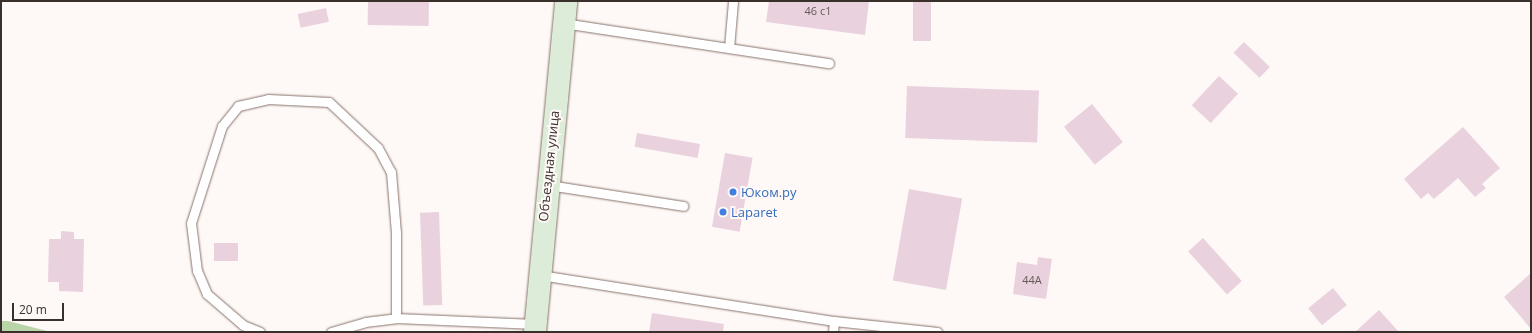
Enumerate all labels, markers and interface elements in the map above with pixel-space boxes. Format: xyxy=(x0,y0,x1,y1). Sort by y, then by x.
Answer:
house number: 46 с1 xyxy=(805,4,831,18)
street label: Объездная улица xyxy=(535,110,563,222)
place label: Юком.ру xyxy=(741,184,797,200)
marker: Юком.ру xyxy=(728,187,738,197)
place label: Laparet xyxy=(731,204,777,220)
marker: Laparet xyxy=(718,207,728,217)
house number: 44А xyxy=(1022,273,1042,287)
scale bar xyxy=(14,295,66,321)
text: 20 m xyxy=(19,301,47,318)

